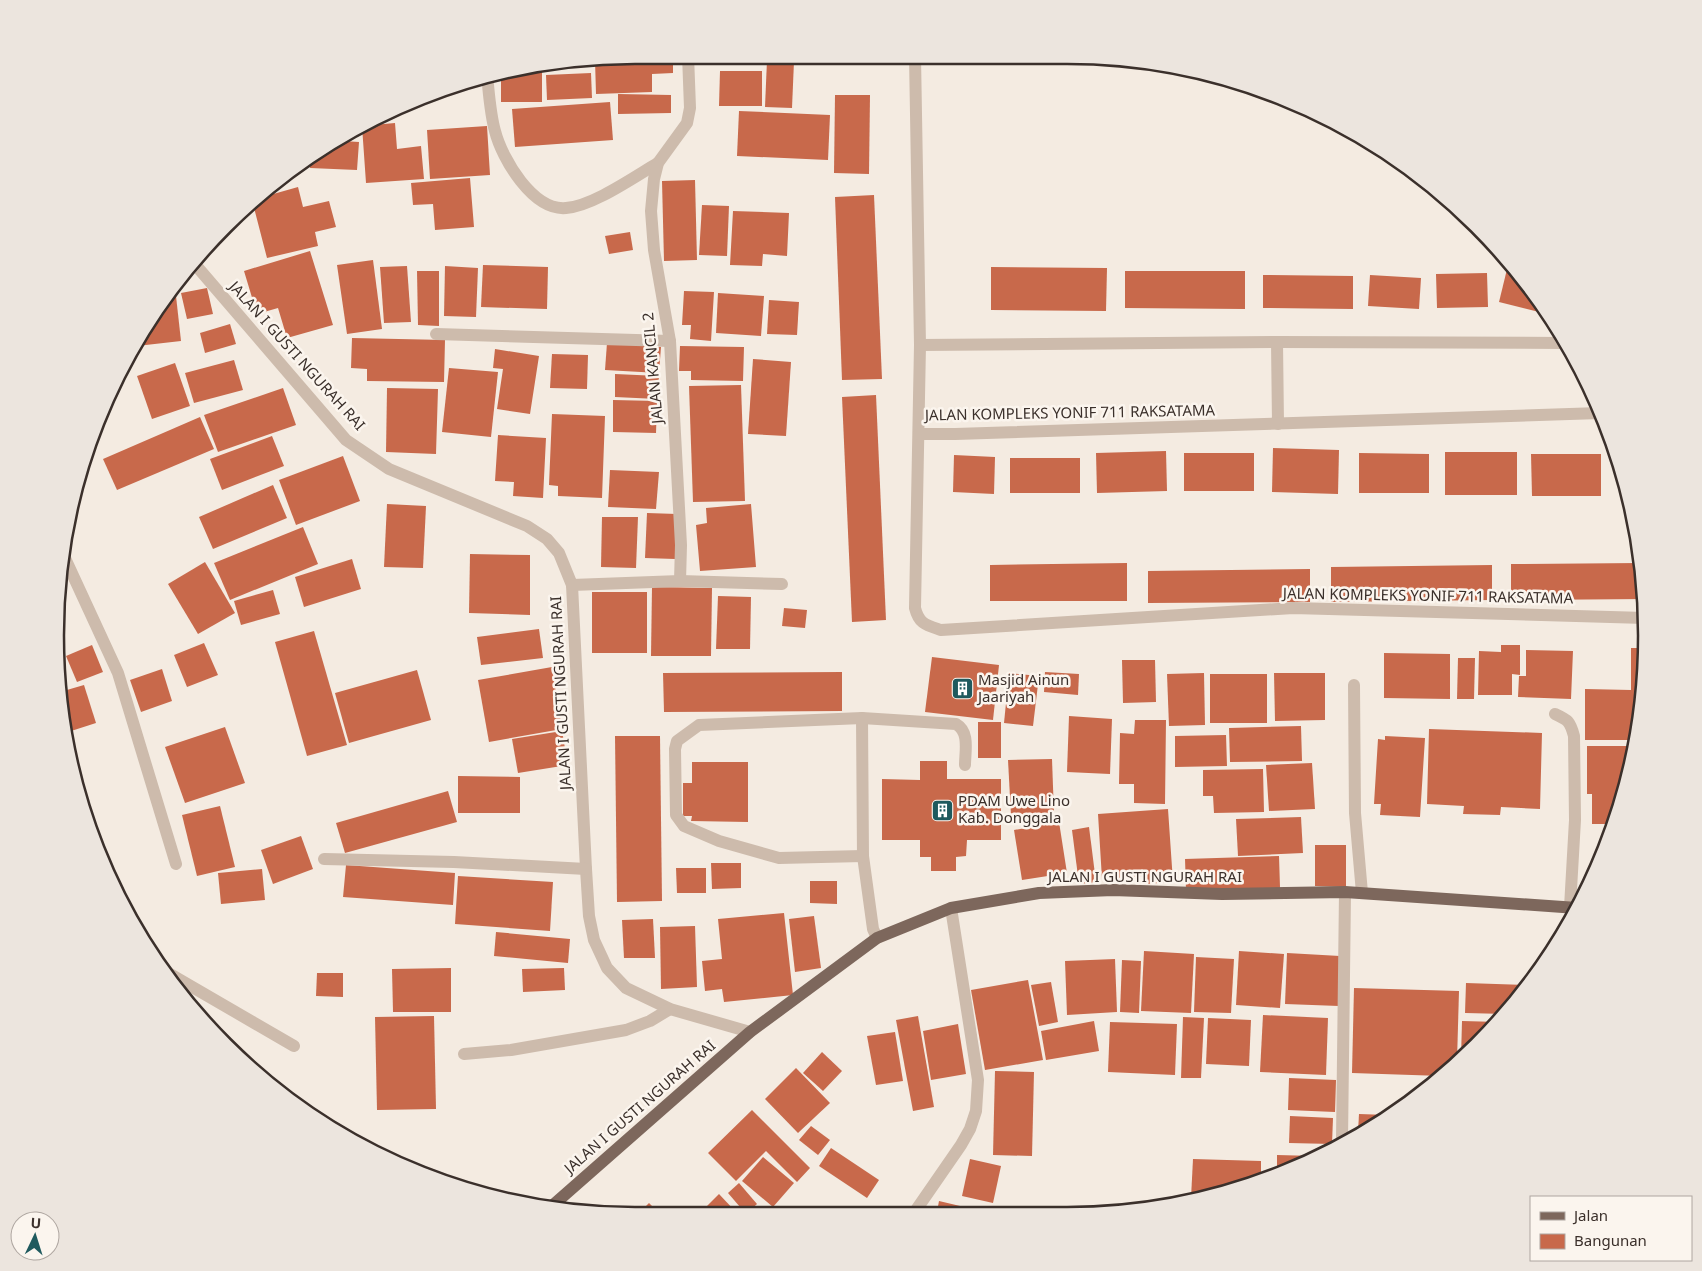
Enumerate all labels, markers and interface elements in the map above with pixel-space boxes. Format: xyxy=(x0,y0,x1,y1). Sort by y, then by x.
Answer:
street label: JALAN I GUSTI NGURAH RAI xyxy=(224,275,370,434)
street label: JALAN KANCIL 2 xyxy=(637,312,667,427)
street label: JALAN KOMPLEKS YONIF 711 RAKSATAMA xyxy=(923,399,1216,425)
street label: JALAN KOMPLEKS YONIF 711 RAKSATAMA xyxy=(1281,582,1574,608)
street label: JALAN I GUSTI NGURAH RAI xyxy=(545,596,575,792)
place label: Masjid Ainun Jaariyah xyxy=(976,669,1069,706)
building icon: Masjid Ainun Jaariyah xyxy=(950,677,974,701)
place label: PDAM Uwe Lino Kab. Donggala xyxy=(958,790,1070,827)
building icon: PDAM Uwe Lino Kab. Donggala xyxy=(930,798,954,822)
street label: JALAN I GUSTI NGURAH RAI xyxy=(1046,866,1242,886)
street label: JALAN I GUSTI NGURAH RAI xyxy=(558,1035,719,1179)
legend xyxy=(1530,1196,1692,1261)
text: Jalan xyxy=(1572,1205,1608,1225)
north arrow xyxy=(10,1211,60,1261)
text: U xyxy=(30,1213,42,1232)
text: Bangunan xyxy=(1574,1230,1647,1250)

